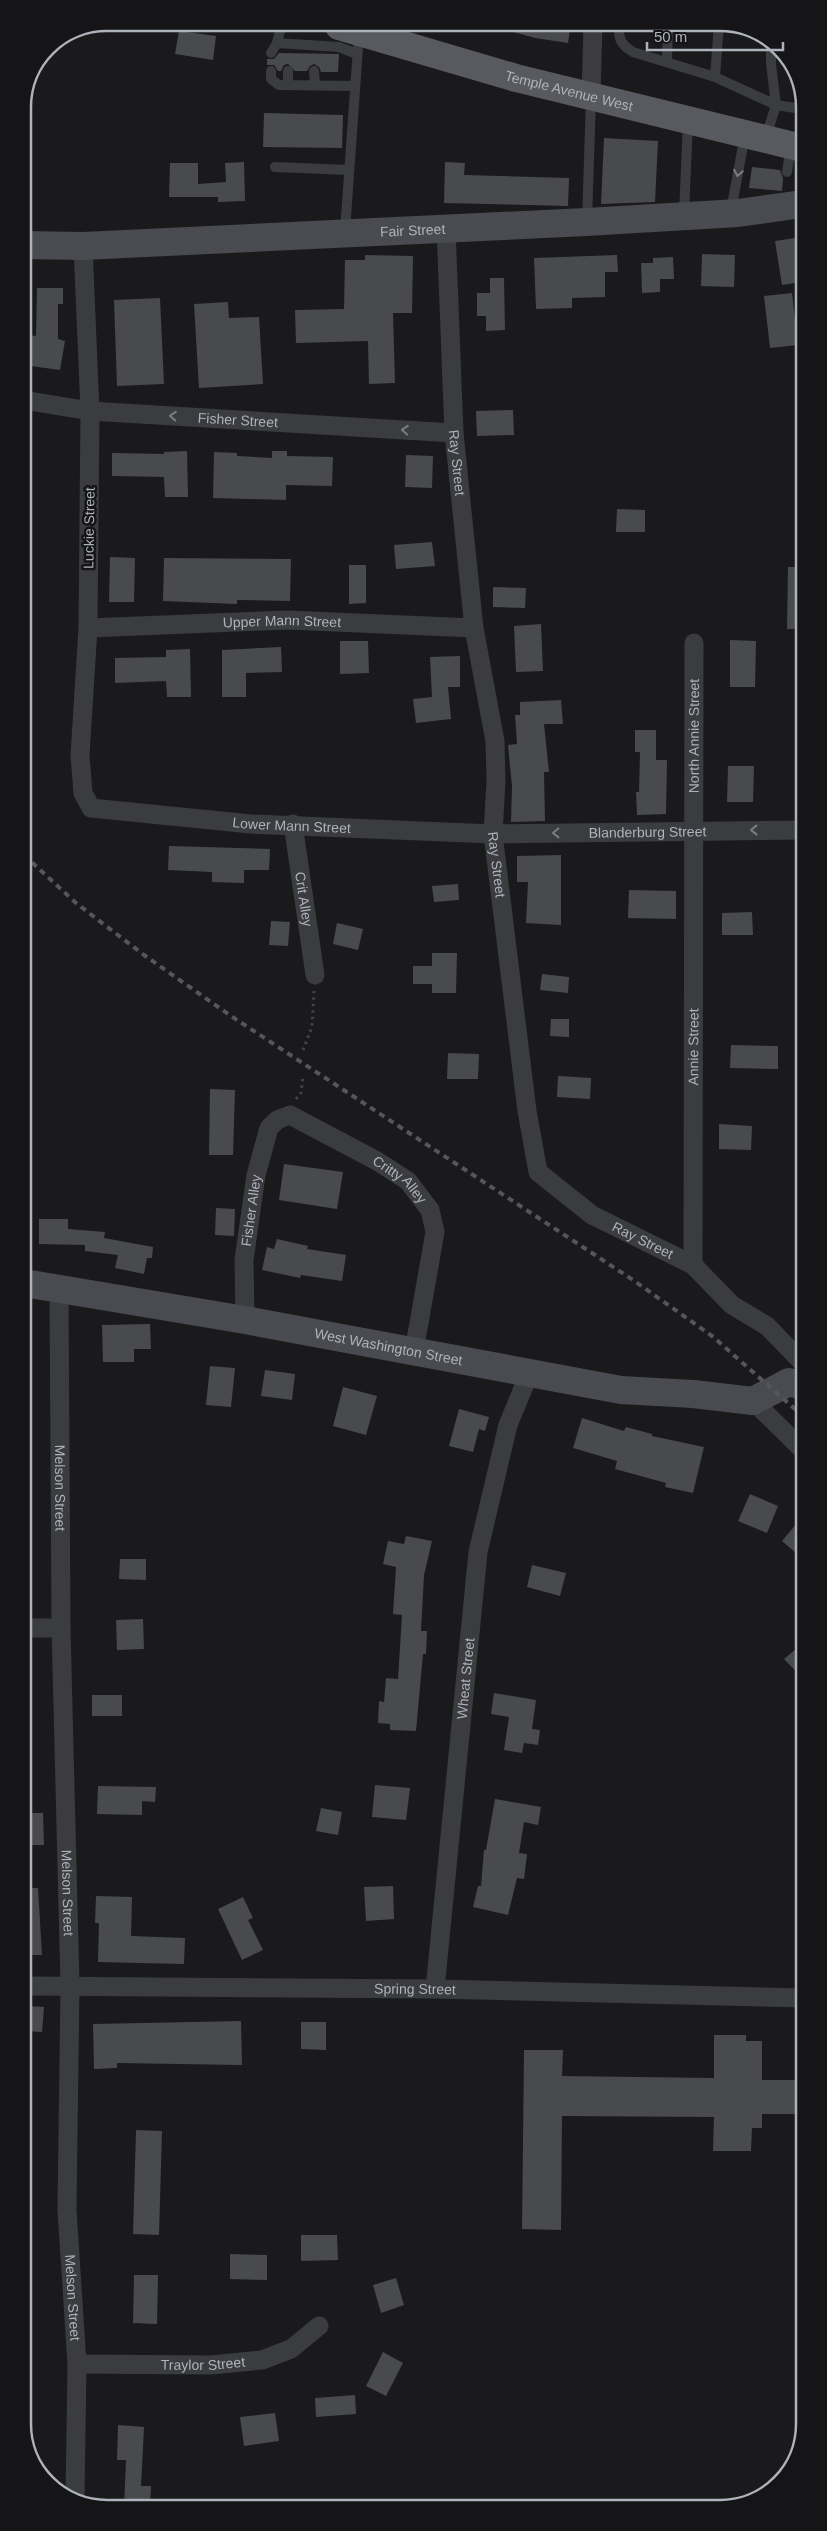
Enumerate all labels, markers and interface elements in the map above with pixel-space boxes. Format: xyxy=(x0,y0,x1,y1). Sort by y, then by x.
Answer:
scale bar xyxy=(647,20,783,52)
text: 50 m xyxy=(654,28,687,45)
street label: Temple Avenue West xyxy=(503,67,635,114)
one-way arrow xyxy=(733,169,743,178)
street label: Fair Street xyxy=(380,221,446,240)
one-way arrow xyxy=(169,410,177,421)
street label: Fisher Street xyxy=(197,410,278,430)
one-way arrow xyxy=(401,425,409,436)
street label: Ray Street xyxy=(446,429,468,497)
street label: Luckie Street xyxy=(80,487,98,569)
street label: Upper Mann Street xyxy=(222,612,341,631)
street label: North Annie Street xyxy=(686,679,702,793)
street label: Lower Mann Street xyxy=(232,814,351,836)
street label: Blanderburg Street xyxy=(589,823,706,841)
one-way arrow xyxy=(750,825,758,835)
one-way arrow xyxy=(552,827,560,838)
street label: Ray Street xyxy=(485,831,509,898)
street label: Crit Alley xyxy=(292,871,316,928)
street label: Annie Street xyxy=(685,1008,701,1086)
street label: Critty Alley xyxy=(370,1152,430,1207)
street label: Fisher Alley xyxy=(238,1174,264,1247)
street label: Ray Street xyxy=(610,1218,676,1262)
street label: West Washington Street xyxy=(313,1325,464,1368)
street label: Melson Street xyxy=(52,1445,68,1531)
street label: Wheat Street xyxy=(454,1637,478,1720)
street label: Melson Street xyxy=(59,1849,77,1936)
street label: Spring Street xyxy=(374,1981,456,1998)
street label: Melson Street xyxy=(62,2254,83,2341)
street label: Traylor Street xyxy=(161,2354,246,2373)

